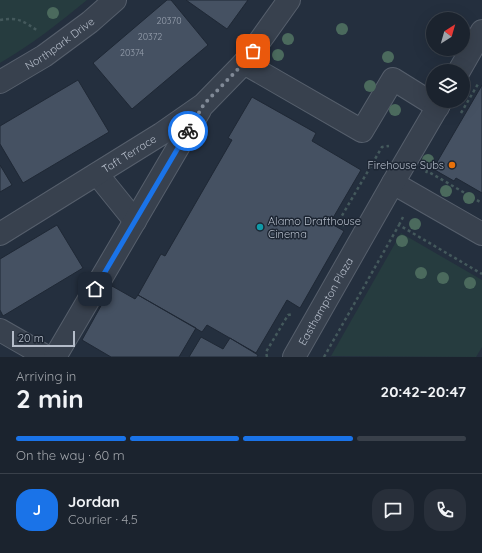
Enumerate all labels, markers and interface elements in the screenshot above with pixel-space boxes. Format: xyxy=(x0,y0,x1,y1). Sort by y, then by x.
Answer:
north arrow xyxy=(426,12,470,56)
map controls xyxy=(426,12,470,108)
street label: Northpark Drive xyxy=(22,14,97,73)
house number: 20370 xyxy=(156,15,182,26)
house number: 20372 xyxy=(138,31,162,42)
pin xyxy=(236,34,270,68)
icon: bag xyxy=(242,40,264,62)
house number: 20374 xyxy=(120,47,144,58)
button: layers xyxy=(426,64,470,108)
courier xyxy=(168,111,208,151)
icon: bike xyxy=(177,120,199,142)
street label: Taft Terrace xyxy=(99,132,159,176)
place label: Firehouse Subs xyxy=(367,158,444,172)
marker: Firehouse Subs xyxy=(447,160,457,170)
place label: Alamo Drafthouse Cinema xyxy=(268,214,361,241)
marker: Alamo Drafthouse Cinema xyxy=(255,222,265,232)
street label: Easthampton Plaza xyxy=(295,255,356,348)
pin xyxy=(78,272,112,306)
icon: home xyxy=(84,278,106,300)
scale bar xyxy=(12,329,75,348)
text: 20 m xyxy=(18,331,44,345)
text: Arriving in xyxy=(16,368,76,384)
text: 2 min xyxy=(16,382,84,415)
text: 20:42–20:47 xyxy=(381,382,466,401)
text: On the way · 60 m xyxy=(16,447,125,463)
button: chat xyxy=(372,489,414,531)
button: phone xyxy=(424,489,466,531)
text: Jordan xyxy=(68,492,120,511)
text: J xyxy=(33,500,41,519)
text: Courier · 4.5 xyxy=(68,511,138,527)

